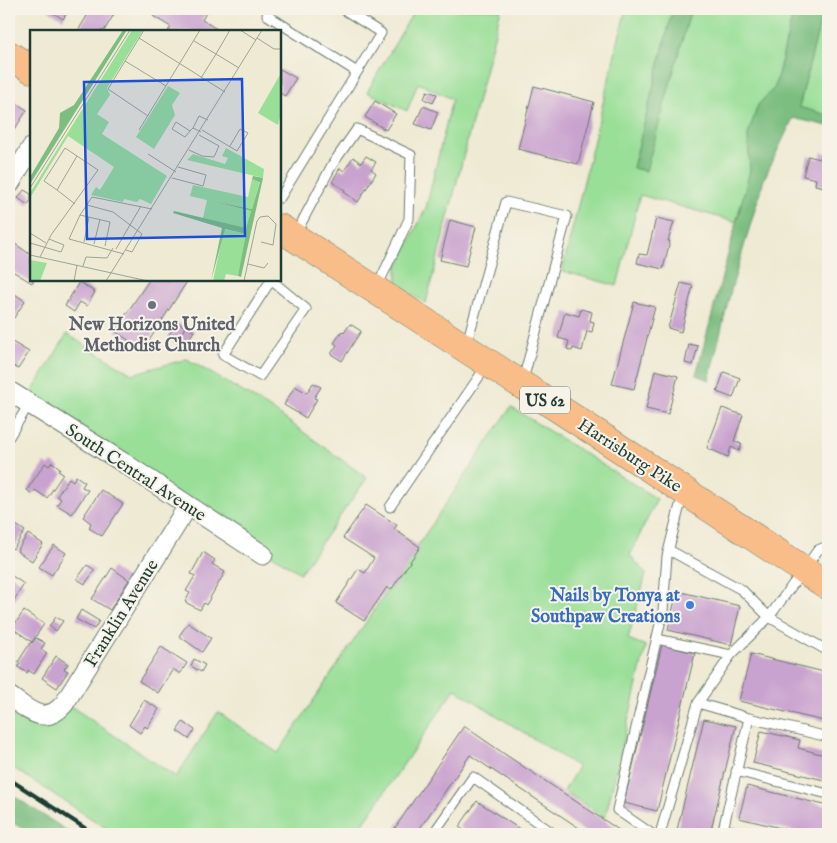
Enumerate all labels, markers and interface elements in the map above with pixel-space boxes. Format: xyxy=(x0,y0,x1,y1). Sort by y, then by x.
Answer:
inset map xyxy=(30,30,281,281)
marker: New Horizons United Methodist Church xyxy=(146,299,158,311)
place label: New Horizons United Methodist Church xyxy=(68,314,236,358)
road number: US 62 xyxy=(520,386,570,414)
street label: Harrisburg Pike xyxy=(573,414,686,499)
street label: South Central Avenue xyxy=(61,419,210,527)
street label: Franklin Avenue xyxy=(80,556,165,672)
place label: Nails by Tonya at Southpaw Creations xyxy=(531,585,681,629)
marker: Nails by Tonya at Southpaw Creations xyxy=(684,599,696,611)

